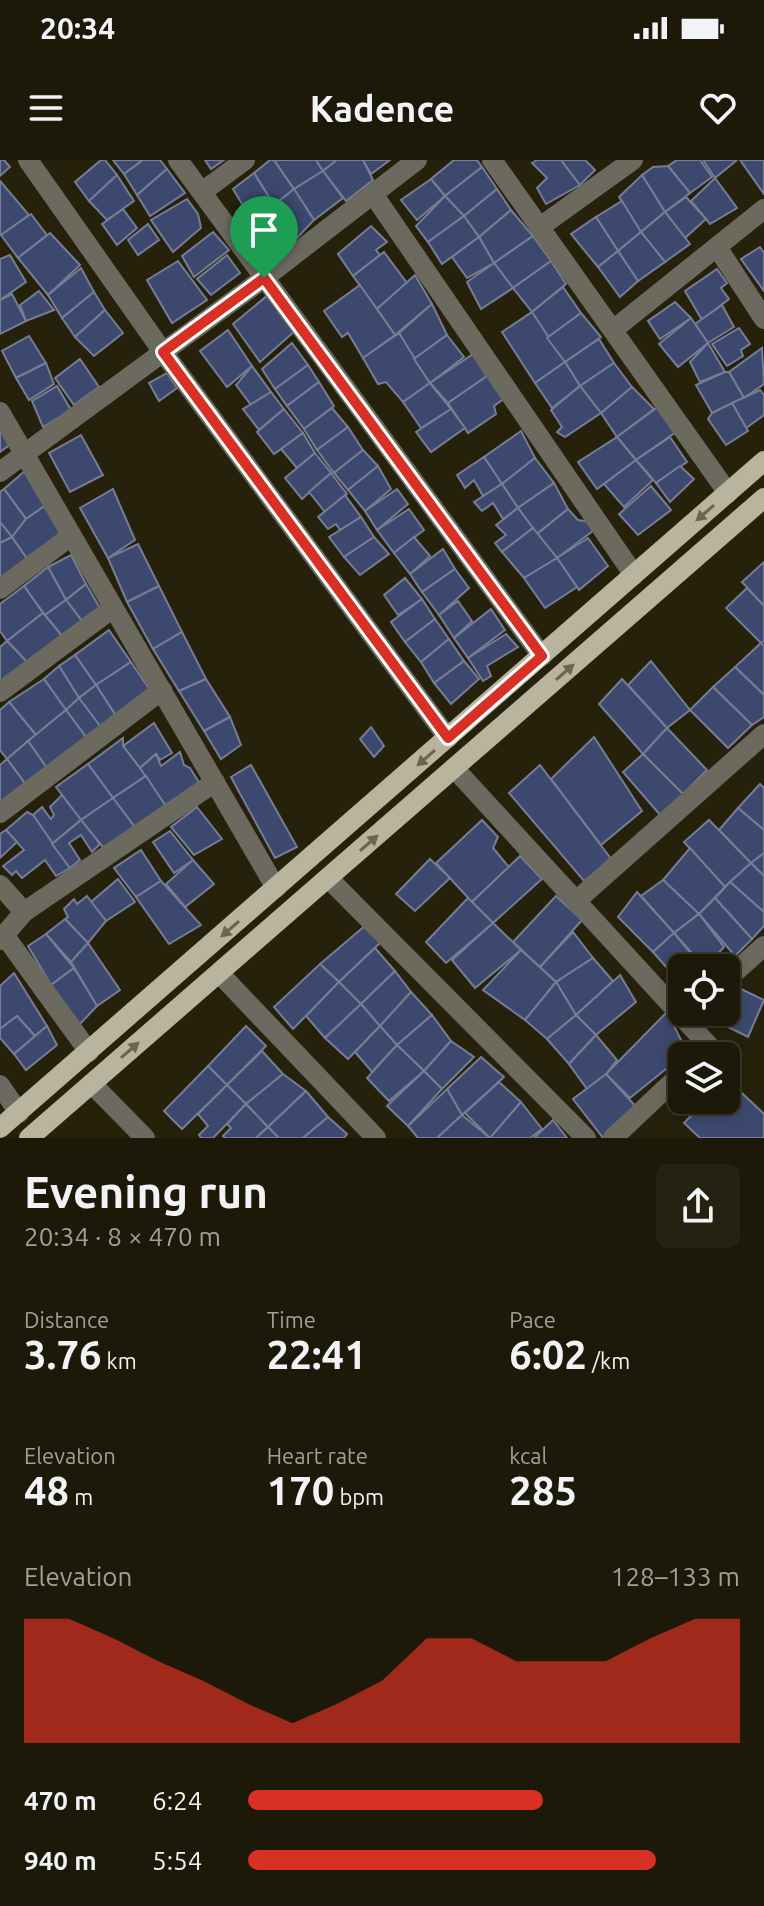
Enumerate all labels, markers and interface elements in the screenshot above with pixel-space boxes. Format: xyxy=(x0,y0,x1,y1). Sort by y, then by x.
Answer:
text: 20:34 xyxy=(40,11,115,45)
icon: menu xyxy=(24,86,68,130)
icon: heart xyxy=(696,86,740,130)
text: Kadence xyxy=(310,88,454,129)
pin xyxy=(230,196,298,278)
icon: arrive xyxy=(242,208,286,252)
one-way arrow xyxy=(696,503,715,521)
one-way arrow xyxy=(554,664,574,681)
one-way arrow xyxy=(416,748,435,766)
one-way arrow xyxy=(358,835,378,852)
one-way arrow xyxy=(220,920,240,937)
map controls xyxy=(668,954,740,1114)
button: locate xyxy=(668,954,740,1026)
one-way arrow xyxy=(120,1042,140,1059)
button: layers xyxy=(668,1042,740,1114)
button: share xyxy=(656,1164,740,1248)
text: Evening run xyxy=(24,1167,268,1216)
text: 20:34 · 8 × 470 m xyxy=(24,1222,221,1251)
text: Distance xyxy=(24,1307,109,1332)
text: Time xyxy=(267,1307,316,1332)
text: Pace xyxy=(509,1307,556,1332)
text: 3.76 xyxy=(24,1332,102,1377)
text: 22:41 xyxy=(267,1332,367,1377)
text: 6:02 xyxy=(509,1332,587,1377)
text: km xyxy=(102,1348,137,1373)
text: /km xyxy=(587,1348,630,1373)
text: Elevation xyxy=(24,1443,116,1468)
text: Heart rate xyxy=(267,1443,368,1468)
text: kcal xyxy=(509,1443,547,1468)
text: 48 xyxy=(24,1468,69,1513)
text: 170 xyxy=(267,1468,334,1513)
text: 285 xyxy=(509,1468,577,1513)
text: m xyxy=(69,1484,93,1509)
text: bpm xyxy=(334,1484,384,1509)
text: Elevation xyxy=(24,1562,132,1591)
text: 128–133 m xyxy=(611,1562,740,1591)
text: 470 m xyxy=(24,1786,97,1815)
text: 6:24 xyxy=(152,1786,202,1815)
text: 940 m xyxy=(24,1846,97,1875)
text: 5:54 xyxy=(152,1846,202,1875)

